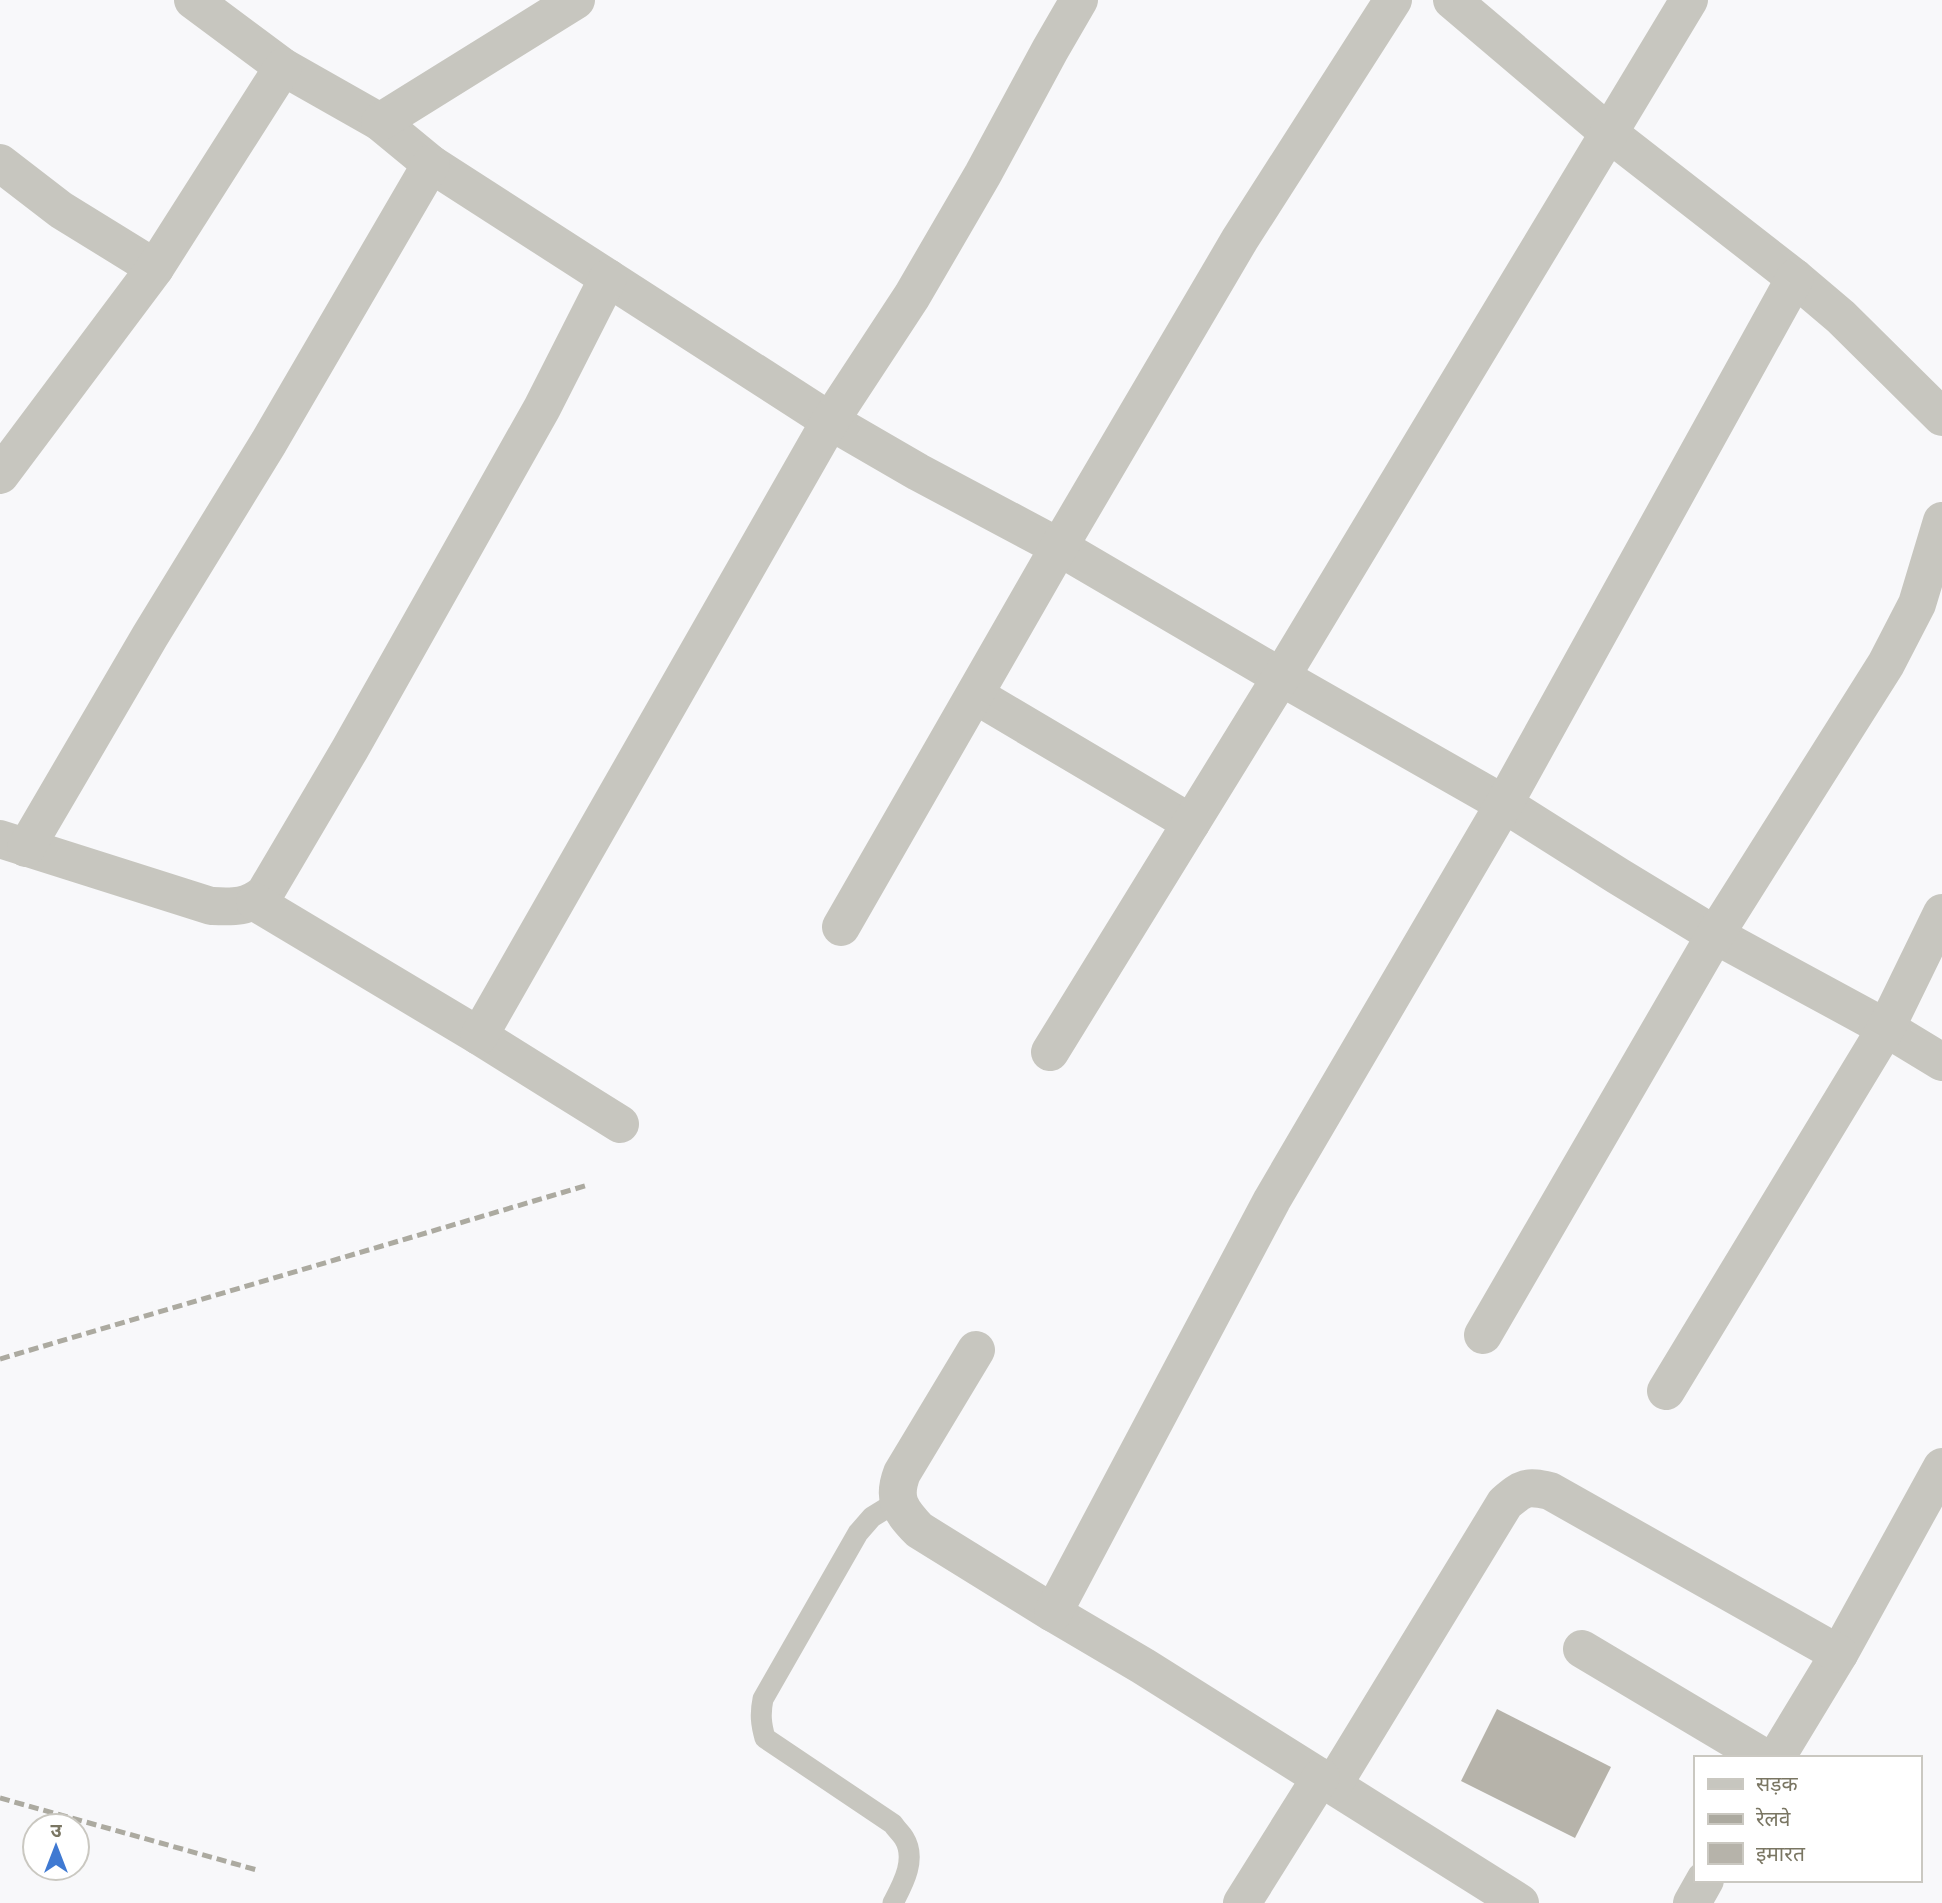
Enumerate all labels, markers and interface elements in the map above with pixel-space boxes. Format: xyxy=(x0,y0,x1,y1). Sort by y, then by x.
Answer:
legend xyxy=(1694,1756,1921,1882)
text: सड़क xyxy=(1756,1772,1798,1795)
text: रेलवे xyxy=(1755,1807,1791,1830)
north arrow xyxy=(21,1812,91,1882)
text: उ xyxy=(50,1820,62,1841)
text: इमारत xyxy=(1756,1842,1806,1865)

